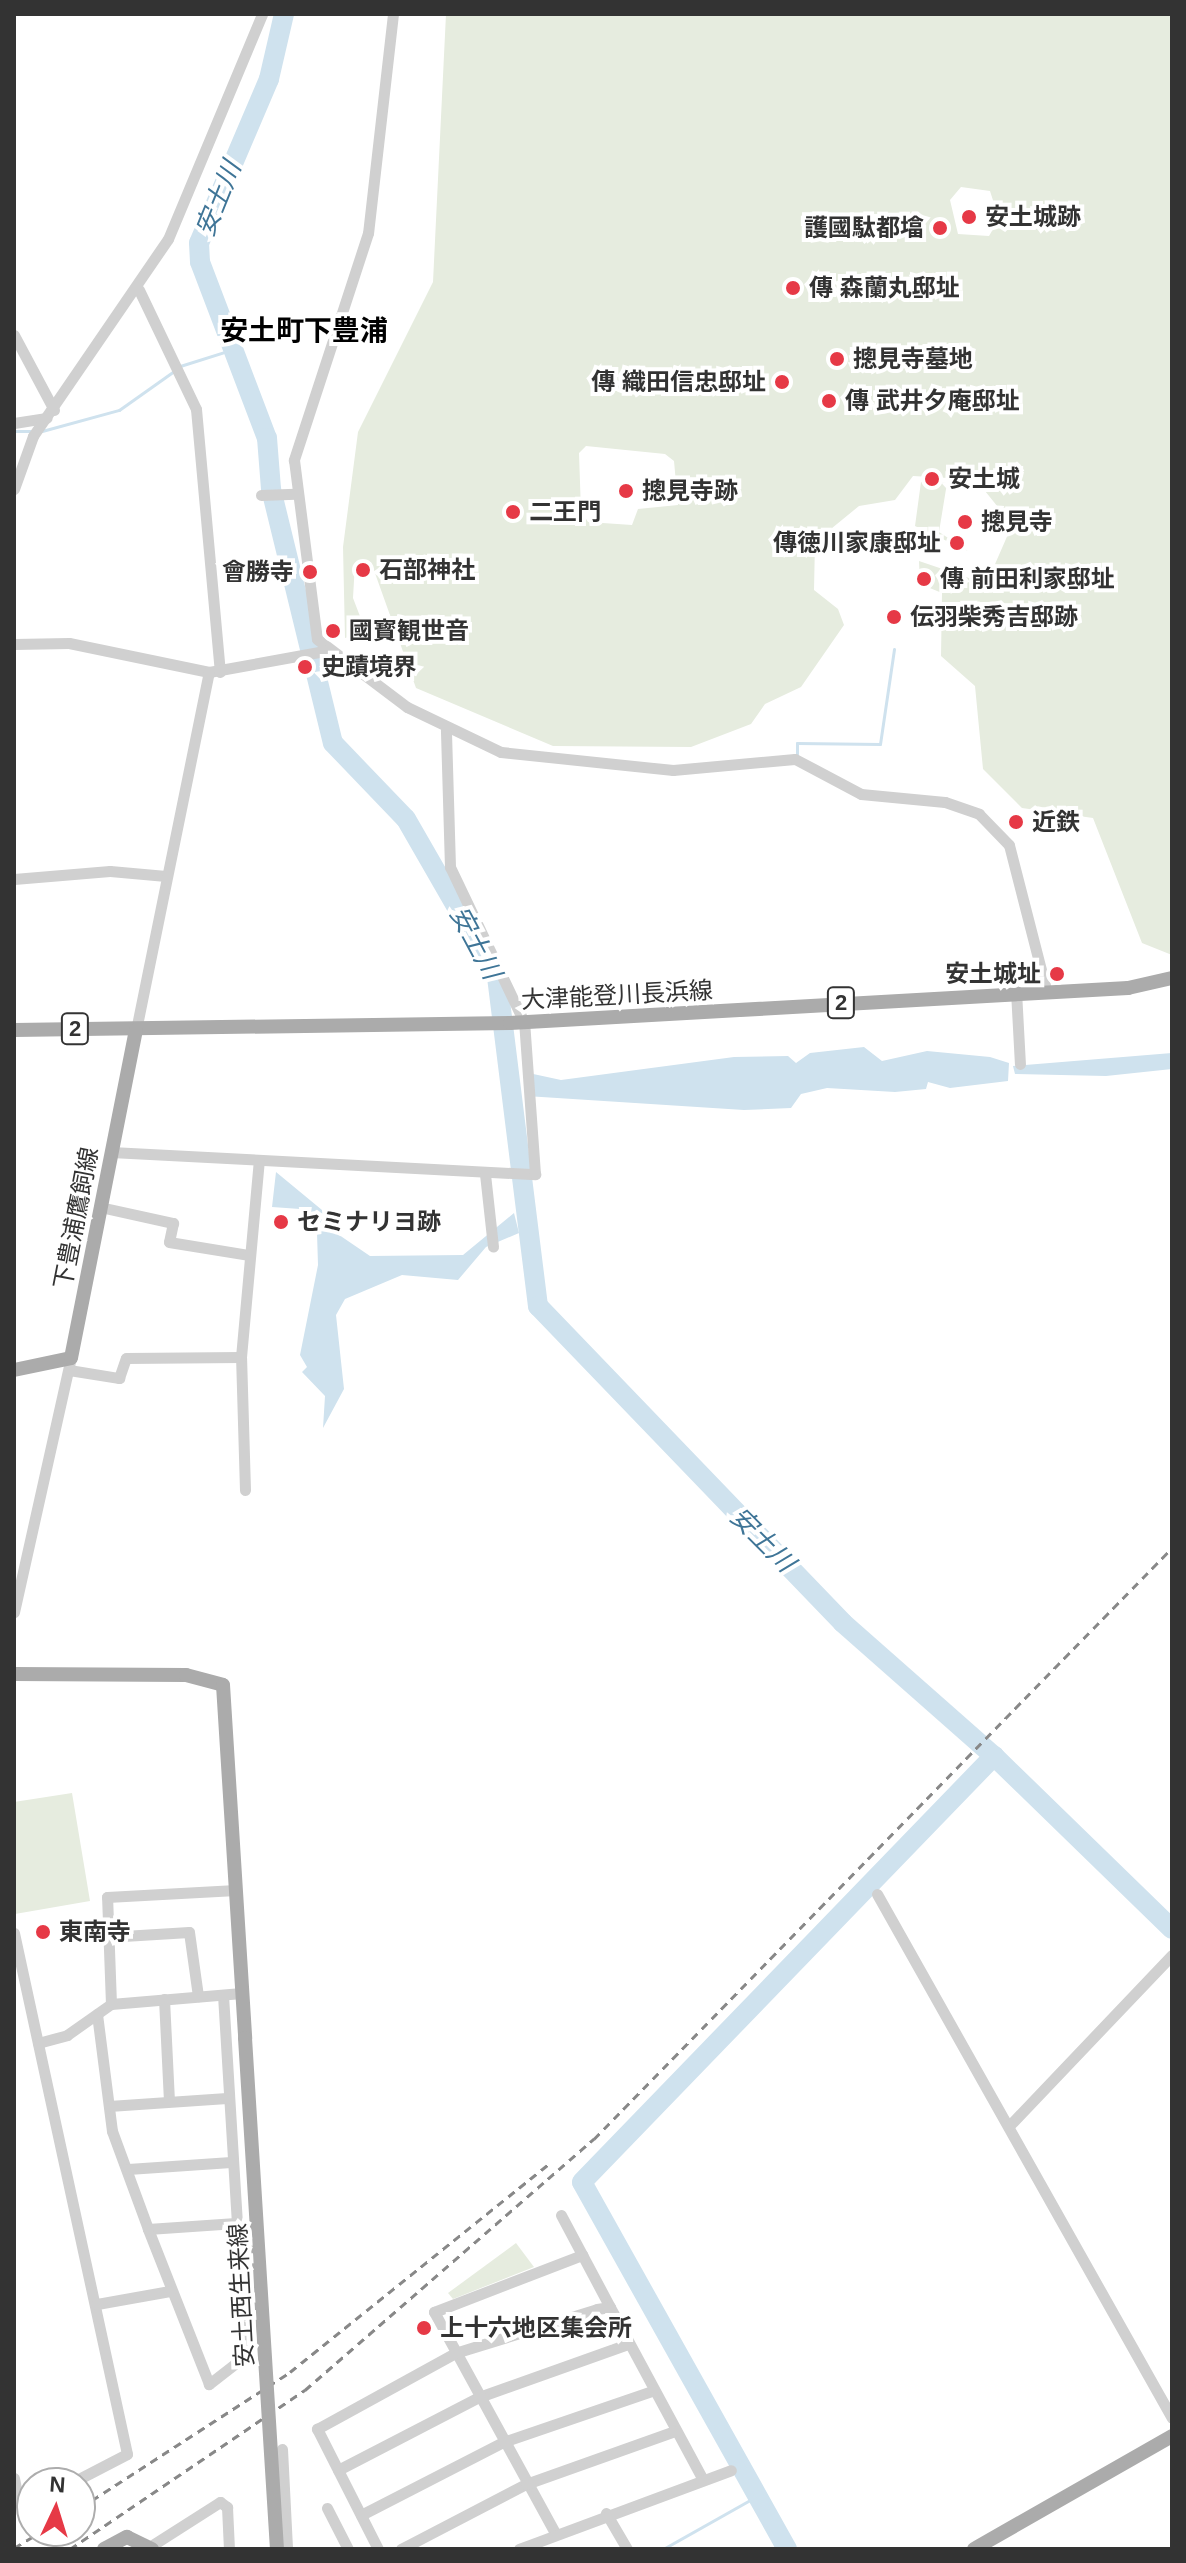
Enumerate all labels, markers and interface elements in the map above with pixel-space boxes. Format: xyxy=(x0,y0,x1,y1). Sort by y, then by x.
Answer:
water label: 安土川 xyxy=(190,157,248,241)
place label: 安土城跡 xyxy=(985,203,1081,231)
marker: 安土城跡 xyxy=(960,208,978,226)
place label: 護國駄都墖 xyxy=(804,214,924,242)
marker: 護國駄都墖 xyxy=(931,219,949,237)
place label: 傳 森蘭丸邸址 xyxy=(809,274,960,302)
marker: 傳 森蘭丸邸址 xyxy=(784,279,802,297)
district label: 安土町下豊浦 xyxy=(220,314,388,348)
place label: 摠見寺墓地 xyxy=(853,345,973,373)
marker: 摠見寺墓地 xyxy=(828,350,846,368)
place label: 傳 織田信忠邸址 xyxy=(591,368,766,396)
marker: 傳 織田信忠邸址 xyxy=(773,373,791,391)
place label: 傳 武井夕庵邸址 xyxy=(845,387,1020,415)
marker: 傳 武井夕庵邸址 xyxy=(820,392,838,410)
place label: 安土城 xyxy=(948,465,1020,493)
marker: 安土城 xyxy=(923,470,941,488)
place label: 摠見寺跡 xyxy=(642,477,738,505)
marker: 摠見寺跡 xyxy=(617,482,635,500)
place label: 二王門 xyxy=(529,498,601,526)
marker: 二王門 xyxy=(504,503,522,521)
place label: 摠見寺 xyxy=(981,508,1053,536)
marker: 摠見寺 xyxy=(956,513,974,531)
place label: 傳徳川家康邸址 xyxy=(773,529,941,557)
marker: 傳徳川家康邸址 xyxy=(948,534,966,552)
place label: 石部神社 xyxy=(379,556,475,584)
place label: 會勝寺 xyxy=(222,558,294,586)
marker: 石部神社 xyxy=(354,561,372,579)
marker: 會勝寺 xyxy=(301,563,319,581)
place label: 傳 前田利家邸址 xyxy=(940,565,1115,593)
marker: 傳 前田利家邸址 xyxy=(915,570,933,588)
place label: 伝羽柴秀吉邸跡 xyxy=(910,603,1078,631)
marker: 伝羽柴秀吉邸跡 xyxy=(885,608,903,626)
place label: 國寳観世音 xyxy=(349,617,469,645)
marker: 國寳観世音 xyxy=(324,622,342,640)
place label: 史蹟境界 xyxy=(321,653,417,681)
marker: 史蹟境界 xyxy=(296,658,314,676)
place label: 近鉄 xyxy=(1032,808,1080,836)
marker: 近鉄 xyxy=(1007,813,1025,831)
water label: 安土川 xyxy=(443,901,507,985)
place label: 安土城址 xyxy=(945,960,1041,988)
marker: 安土城址 xyxy=(1048,965,1066,983)
street label: 大津能登川長浜線 xyxy=(520,976,714,1014)
road number: 2 xyxy=(825,985,857,1021)
road number: 2 xyxy=(59,1011,91,1047)
street label: 下豊浦鷹飼線 xyxy=(48,1145,104,1291)
place label: セミナリヨ跡 xyxy=(297,1208,441,1236)
marker: セミナリヨ跡 xyxy=(272,1213,290,1231)
water label: 安土川 xyxy=(723,1501,801,1579)
place label: 東南寺 xyxy=(59,1918,131,1946)
marker: 東南寺 xyxy=(34,1923,52,1941)
street label: 安土西生来線 xyxy=(223,2222,259,2368)
place label: 上十六地区集会所 xyxy=(440,2314,632,2342)
marker: 上十六地区集会所 xyxy=(415,2319,433,2337)
north arrow xyxy=(16,2467,96,2547)
text: N xyxy=(49,2472,66,2498)

